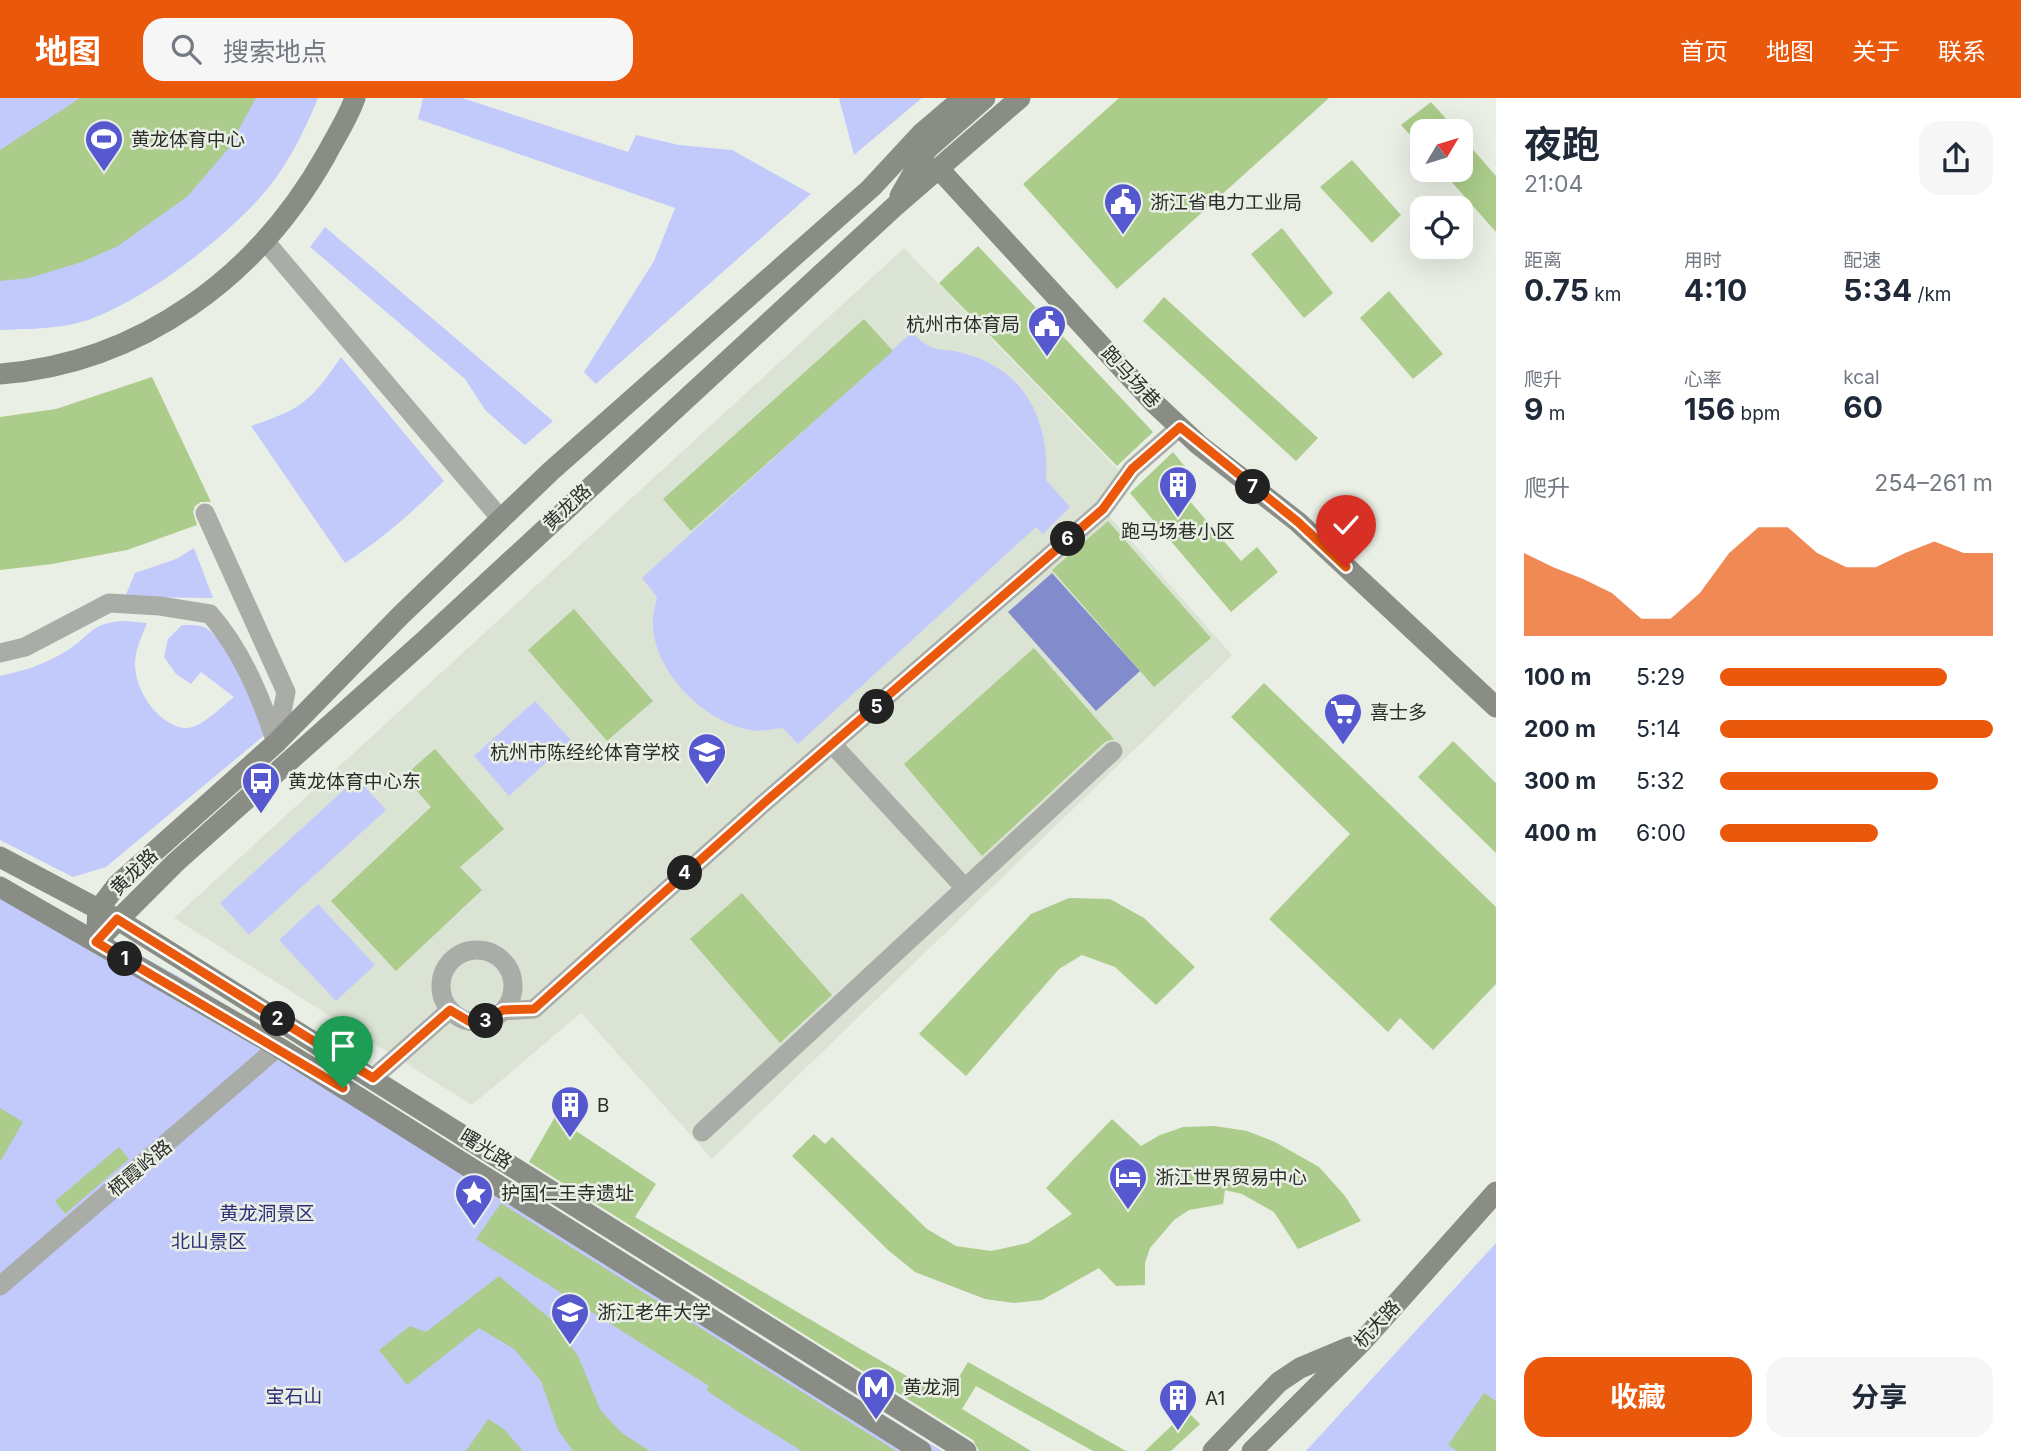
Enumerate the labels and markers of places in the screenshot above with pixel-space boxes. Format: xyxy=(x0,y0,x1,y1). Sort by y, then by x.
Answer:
sports icon: 黄龙体育中心 xyxy=(83,118,125,173)
place label: 黄龙体育中心 xyxy=(131,128,245,151)
public building icon: 浙江省电力工业局 xyxy=(1102,181,1144,236)
place label: 浙江省电力工业局 xyxy=(1150,191,1302,214)
public building icon: 杭州市体育局 xyxy=(1026,303,1068,358)
place label: 杭州市体育局 xyxy=(906,313,1020,336)
building icon: 跑马场巷小区 xyxy=(1157,464,1199,519)
pin: 7 xyxy=(1236,470,1270,504)
pin xyxy=(1316,495,1376,567)
place label: 跑马场巷小区 xyxy=(1121,520,1235,543)
pin: 6 xyxy=(1050,522,1086,556)
pin: 5 xyxy=(860,690,894,724)
supermarket icon: 喜士多 xyxy=(1322,691,1364,746)
place label: 喜士多 xyxy=(1370,701,1427,724)
school or university icon: 杭州市陈经纶体育学校 xyxy=(686,731,728,786)
place label: 杭州市陈经纶体育学校 xyxy=(490,741,680,764)
bus stop icon: 黄龙体育中心东 xyxy=(240,760,282,815)
place label: 黄龙体育中心东 xyxy=(288,770,421,793)
pin: 4 xyxy=(668,856,702,890)
pin: 1 xyxy=(108,942,142,976)
pin: 2 xyxy=(260,1002,296,1037)
pin: 3 xyxy=(468,1004,504,1038)
pin xyxy=(313,1016,373,1088)
building icon: B xyxy=(549,1084,591,1139)
place label: B xyxy=(597,1094,609,1117)
hotel icon: 浙江世界贸易中心 xyxy=(1107,1156,1149,1211)
place label: 浙江世界贸易中心 xyxy=(1155,1166,1307,1189)
place icon: 护国仁王寺遗址 xyxy=(453,1172,495,1227)
place label: 护国仁王寺遗址 xyxy=(501,1182,634,1205)
school or university icon: 浙江老年大学 xyxy=(549,1291,591,1346)
place label: 浙江老年大学 xyxy=(597,1301,711,1324)
metro station icon: 黄龙洞 xyxy=(855,1366,897,1421)
place label: 黄龙洞 xyxy=(903,1376,960,1399)
building icon: A1 xyxy=(1157,1377,1199,1432)
place label: A1 xyxy=(1205,1387,1225,1410)

